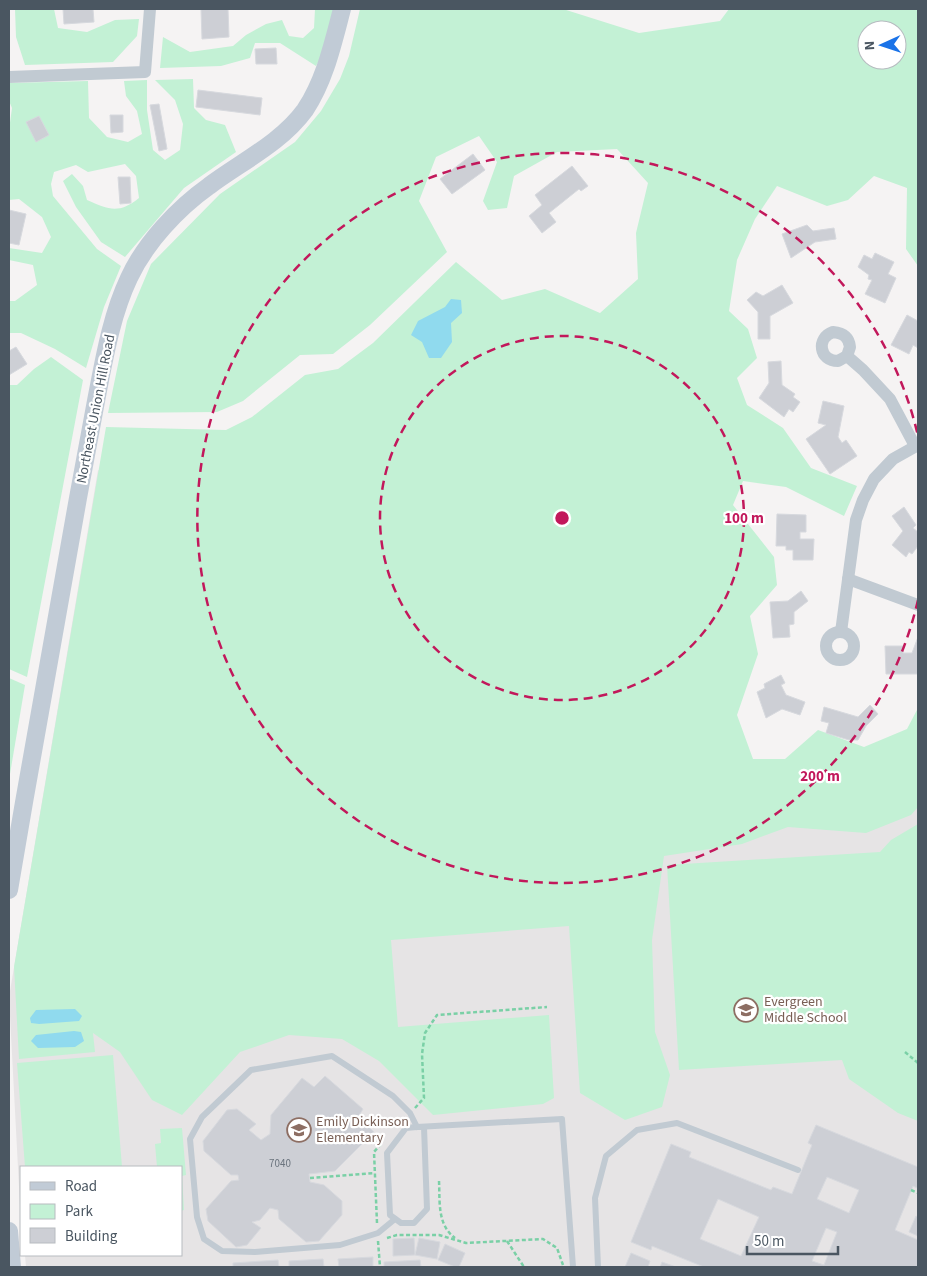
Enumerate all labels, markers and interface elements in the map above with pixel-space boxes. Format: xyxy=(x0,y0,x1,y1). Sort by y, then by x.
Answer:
north arrow xyxy=(857,20,907,70)
text: N xyxy=(860,40,880,51)
street label: Northeast Union Hill Road xyxy=(72,333,120,485)
text: 100 m xyxy=(724,508,764,529)
centre of rings xyxy=(553,509,571,527)
text: 200 m xyxy=(800,766,840,787)
place label: Evergreen Middle School xyxy=(764,992,847,1028)
school or university icon: Evergreen Middle School xyxy=(733,997,759,1023)
place label: Emily Dickinson Elementary xyxy=(316,1112,409,1148)
school or university icon: Emily Dickinson Elementary xyxy=(286,1117,312,1143)
house number: 7040 xyxy=(269,1156,291,1171)
legend xyxy=(20,1166,182,1256)
text: Road xyxy=(65,1176,97,1197)
text: Park xyxy=(65,1201,94,1222)
scale bar xyxy=(747,1224,838,1256)
text: Building xyxy=(65,1226,118,1247)
text: 50 m xyxy=(754,1231,784,1252)

